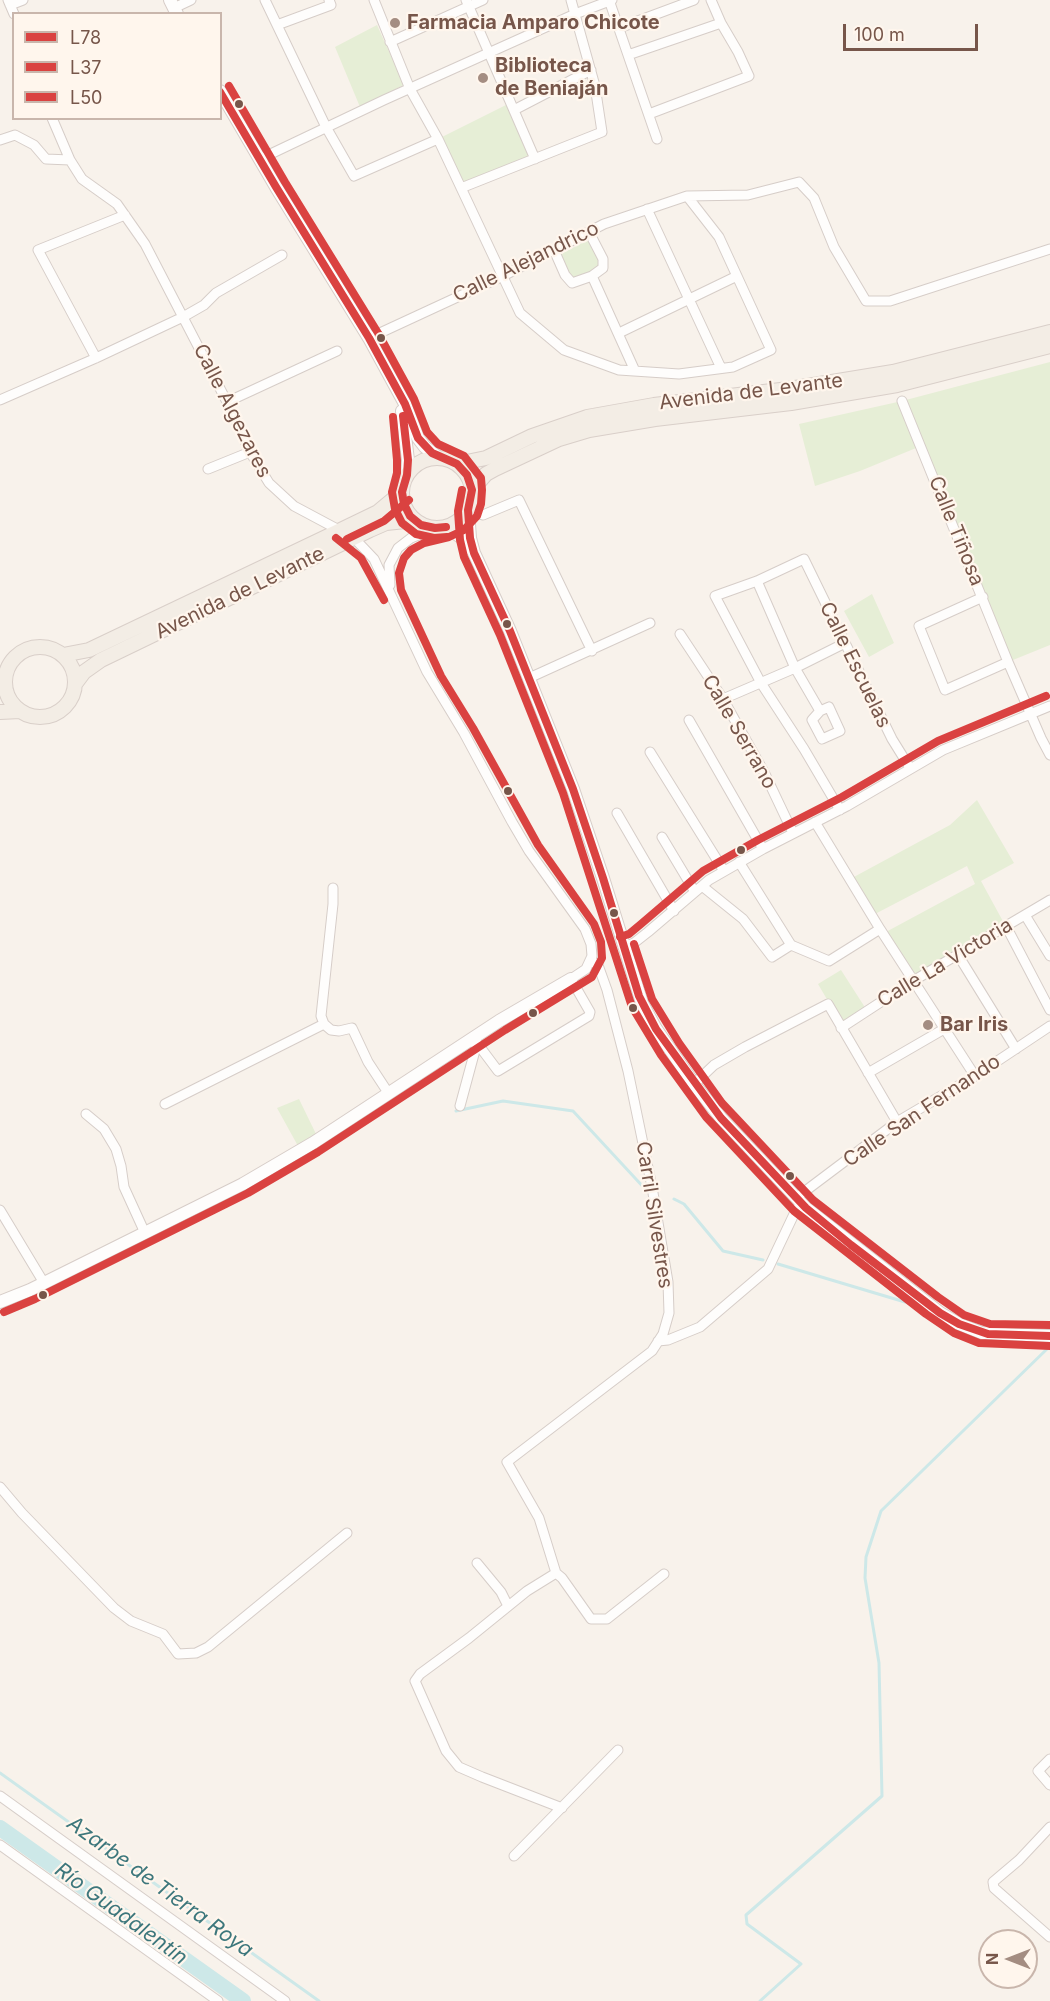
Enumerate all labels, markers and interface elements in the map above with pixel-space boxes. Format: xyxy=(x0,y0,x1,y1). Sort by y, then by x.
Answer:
place label: Farmacia Amparo Chicote xyxy=(407,11,660,35)
legend xyxy=(12,12,222,120)
scale bar xyxy=(846,12,981,50)
marker: Farmacia Amparo Chicote xyxy=(388,16,402,30)
text: 100 m xyxy=(854,24,905,45)
text: L78 xyxy=(70,27,101,48)
place label: Biblioteca de Beniaján xyxy=(495,54,608,101)
text: L37 xyxy=(70,57,101,78)
marker: Biblioteca de Beniaján xyxy=(476,71,490,85)
text: L50 xyxy=(70,87,102,108)
unlabelled marker xyxy=(233,98,245,110)
street label: Calle Alejandrico xyxy=(449,216,603,308)
unlabelled marker xyxy=(375,332,387,344)
street label: Calle Algezares xyxy=(188,340,276,482)
street label: Avenida de Levante xyxy=(658,369,844,415)
street label: Calle Tiñosa xyxy=(923,473,989,589)
street label: Avenida de Levante xyxy=(152,542,328,644)
street label: Calle Escuelas xyxy=(814,598,896,732)
unlabelled marker xyxy=(501,618,513,630)
street label: Calle Serrano xyxy=(697,671,781,793)
unlabelled marker xyxy=(502,785,514,797)
unlabelled marker xyxy=(735,844,747,856)
unlabelled marker xyxy=(608,907,620,919)
street label: Calle La Victoria xyxy=(873,913,1017,1013)
unlabelled marker xyxy=(627,1002,639,1014)
unlabelled marker xyxy=(527,1007,539,1019)
place label: Bar Iris xyxy=(940,1013,1008,1037)
marker: Bar Iris xyxy=(921,1018,935,1032)
street label: Calle San Fernando xyxy=(839,1050,1005,1172)
street label: Carril Silvestres xyxy=(631,1140,677,1290)
unlabelled marker xyxy=(784,1170,796,1182)
unlabelled marker xyxy=(37,1289,49,1301)
water label: Azarbe de Tierra Roya xyxy=(62,1811,258,1963)
water label: Río Guadalentín xyxy=(50,1857,192,1971)
north arrow xyxy=(978,1929,1038,1989)
text: N xyxy=(982,1953,1002,1965)

